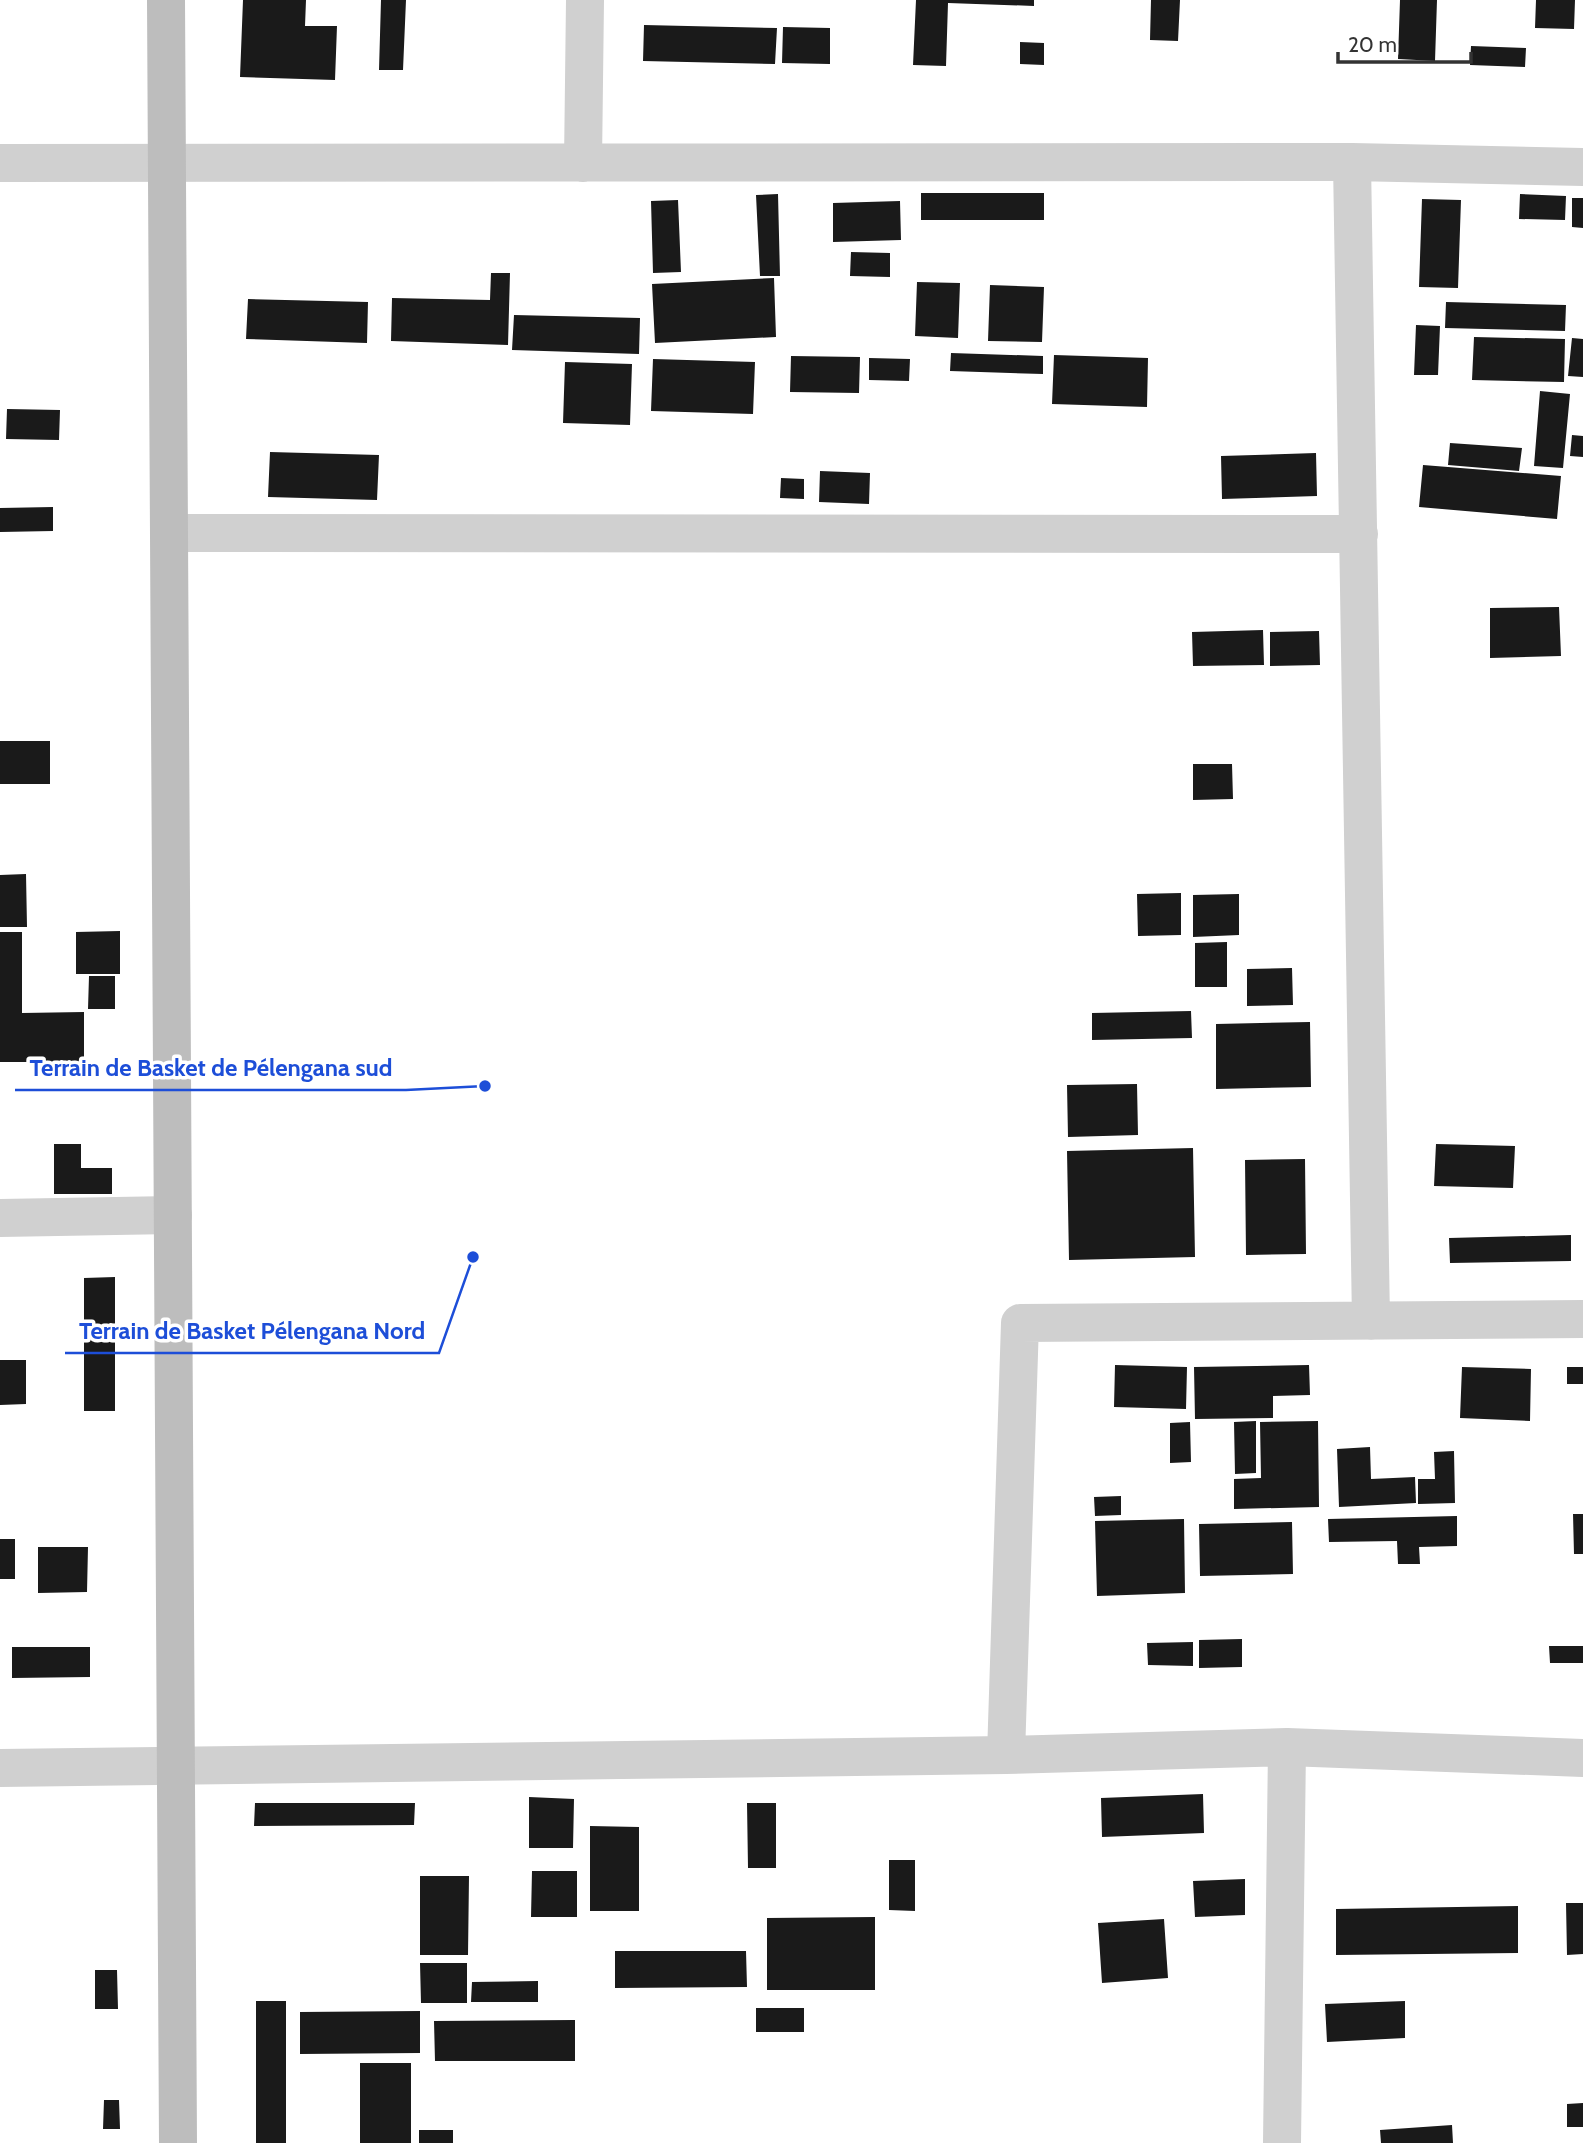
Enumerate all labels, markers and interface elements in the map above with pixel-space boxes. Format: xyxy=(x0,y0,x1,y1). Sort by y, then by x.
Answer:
scale bar xyxy=(1338,21,1471,65)
text: 20 m xyxy=(1348,32,1397,57)
callout: Terrain de Basket de Pélengana sud xyxy=(15,1045,406,1090)
text: Terrain de Basket de Pélengana sud xyxy=(29,1053,393,1082)
callout: Terrain de Basket Pélengana Nord xyxy=(65,1308,439,1353)
text: Terrain de Basket Pélengana Nord xyxy=(79,1316,425,1345)

